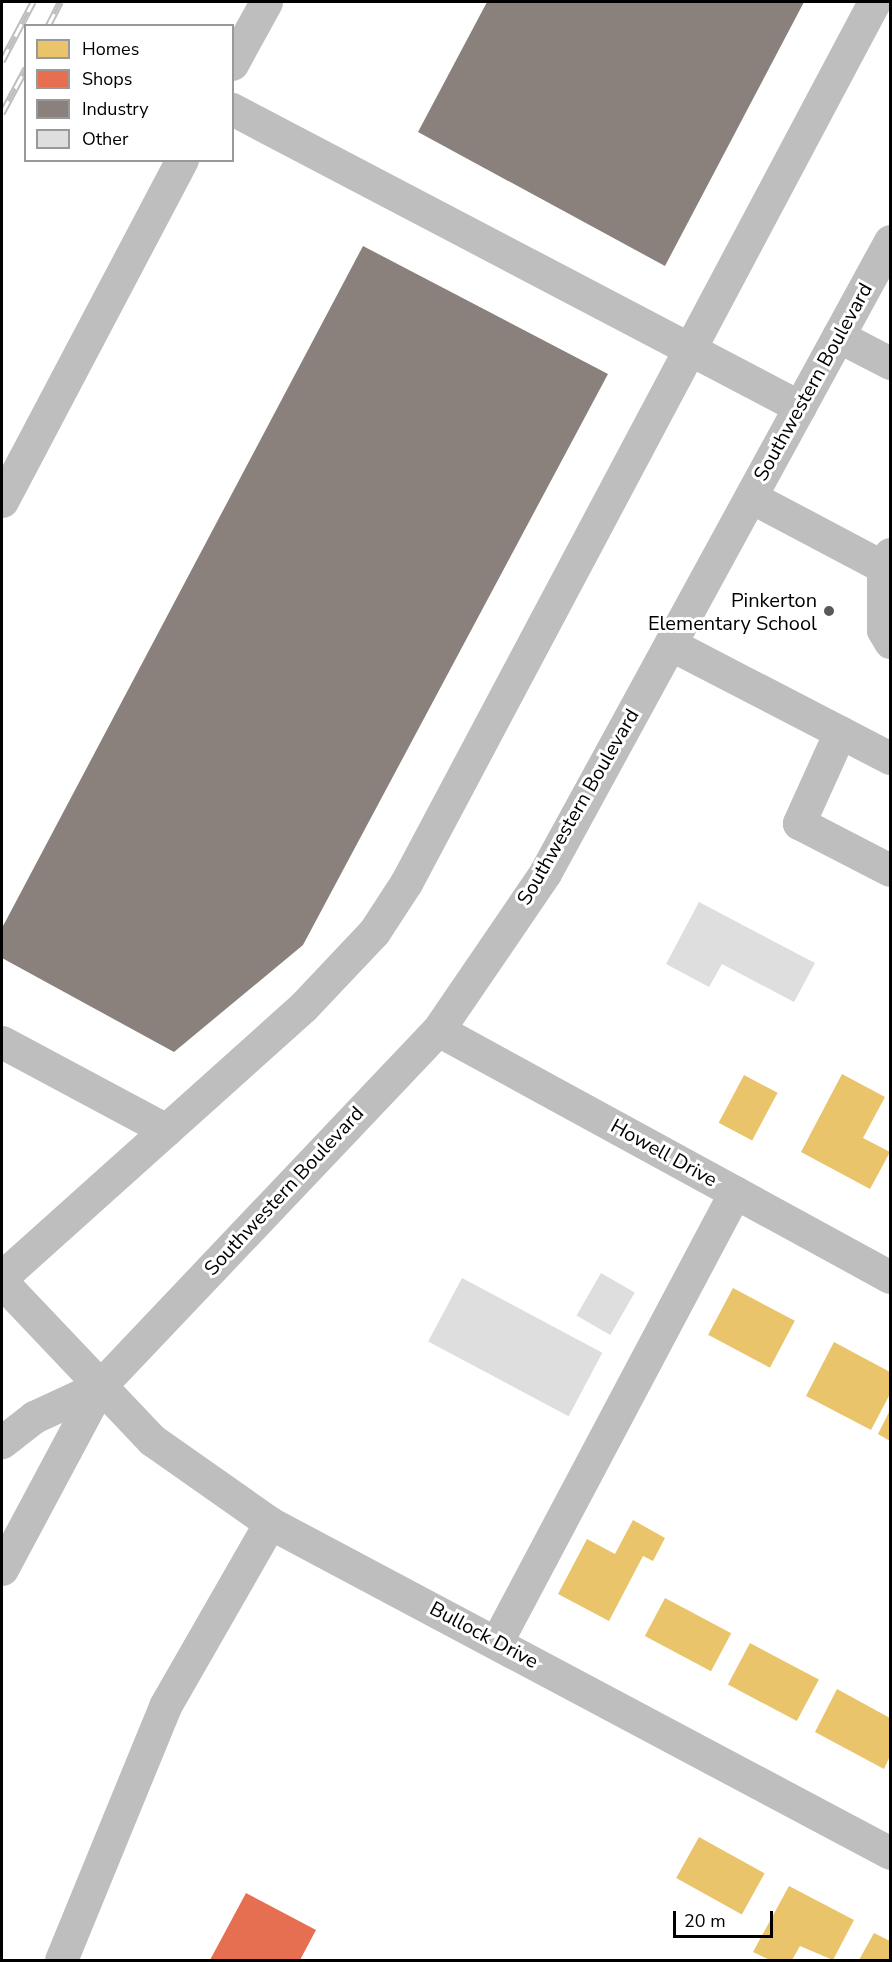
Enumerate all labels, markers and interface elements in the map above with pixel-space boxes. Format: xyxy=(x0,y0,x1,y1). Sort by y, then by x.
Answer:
legend xyxy=(24,24,234,162)
text: Homes xyxy=(82,37,139,61)
text: Shops xyxy=(82,67,132,91)
text: Industry xyxy=(82,97,149,121)
text: Other xyxy=(82,127,128,151)
street label: Southwestern Boulevard xyxy=(749,279,877,485)
place label: Pinkerton Elementary School xyxy=(648,588,817,635)
marker: Pinkerton Elementary School xyxy=(822,604,836,618)
street label: Southwestern Boulevard xyxy=(512,705,644,909)
street label: Southwestern Boulevard xyxy=(199,1101,369,1281)
street label: Howell Drive xyxy=(607,1114,721,1192)
street label: Bullock Drive xyxy=(426,1596,542,1674)
scale bar xyxy=(676,1899,776,1937)
text: 20 m xyxy=(684,1909,726,1933)

